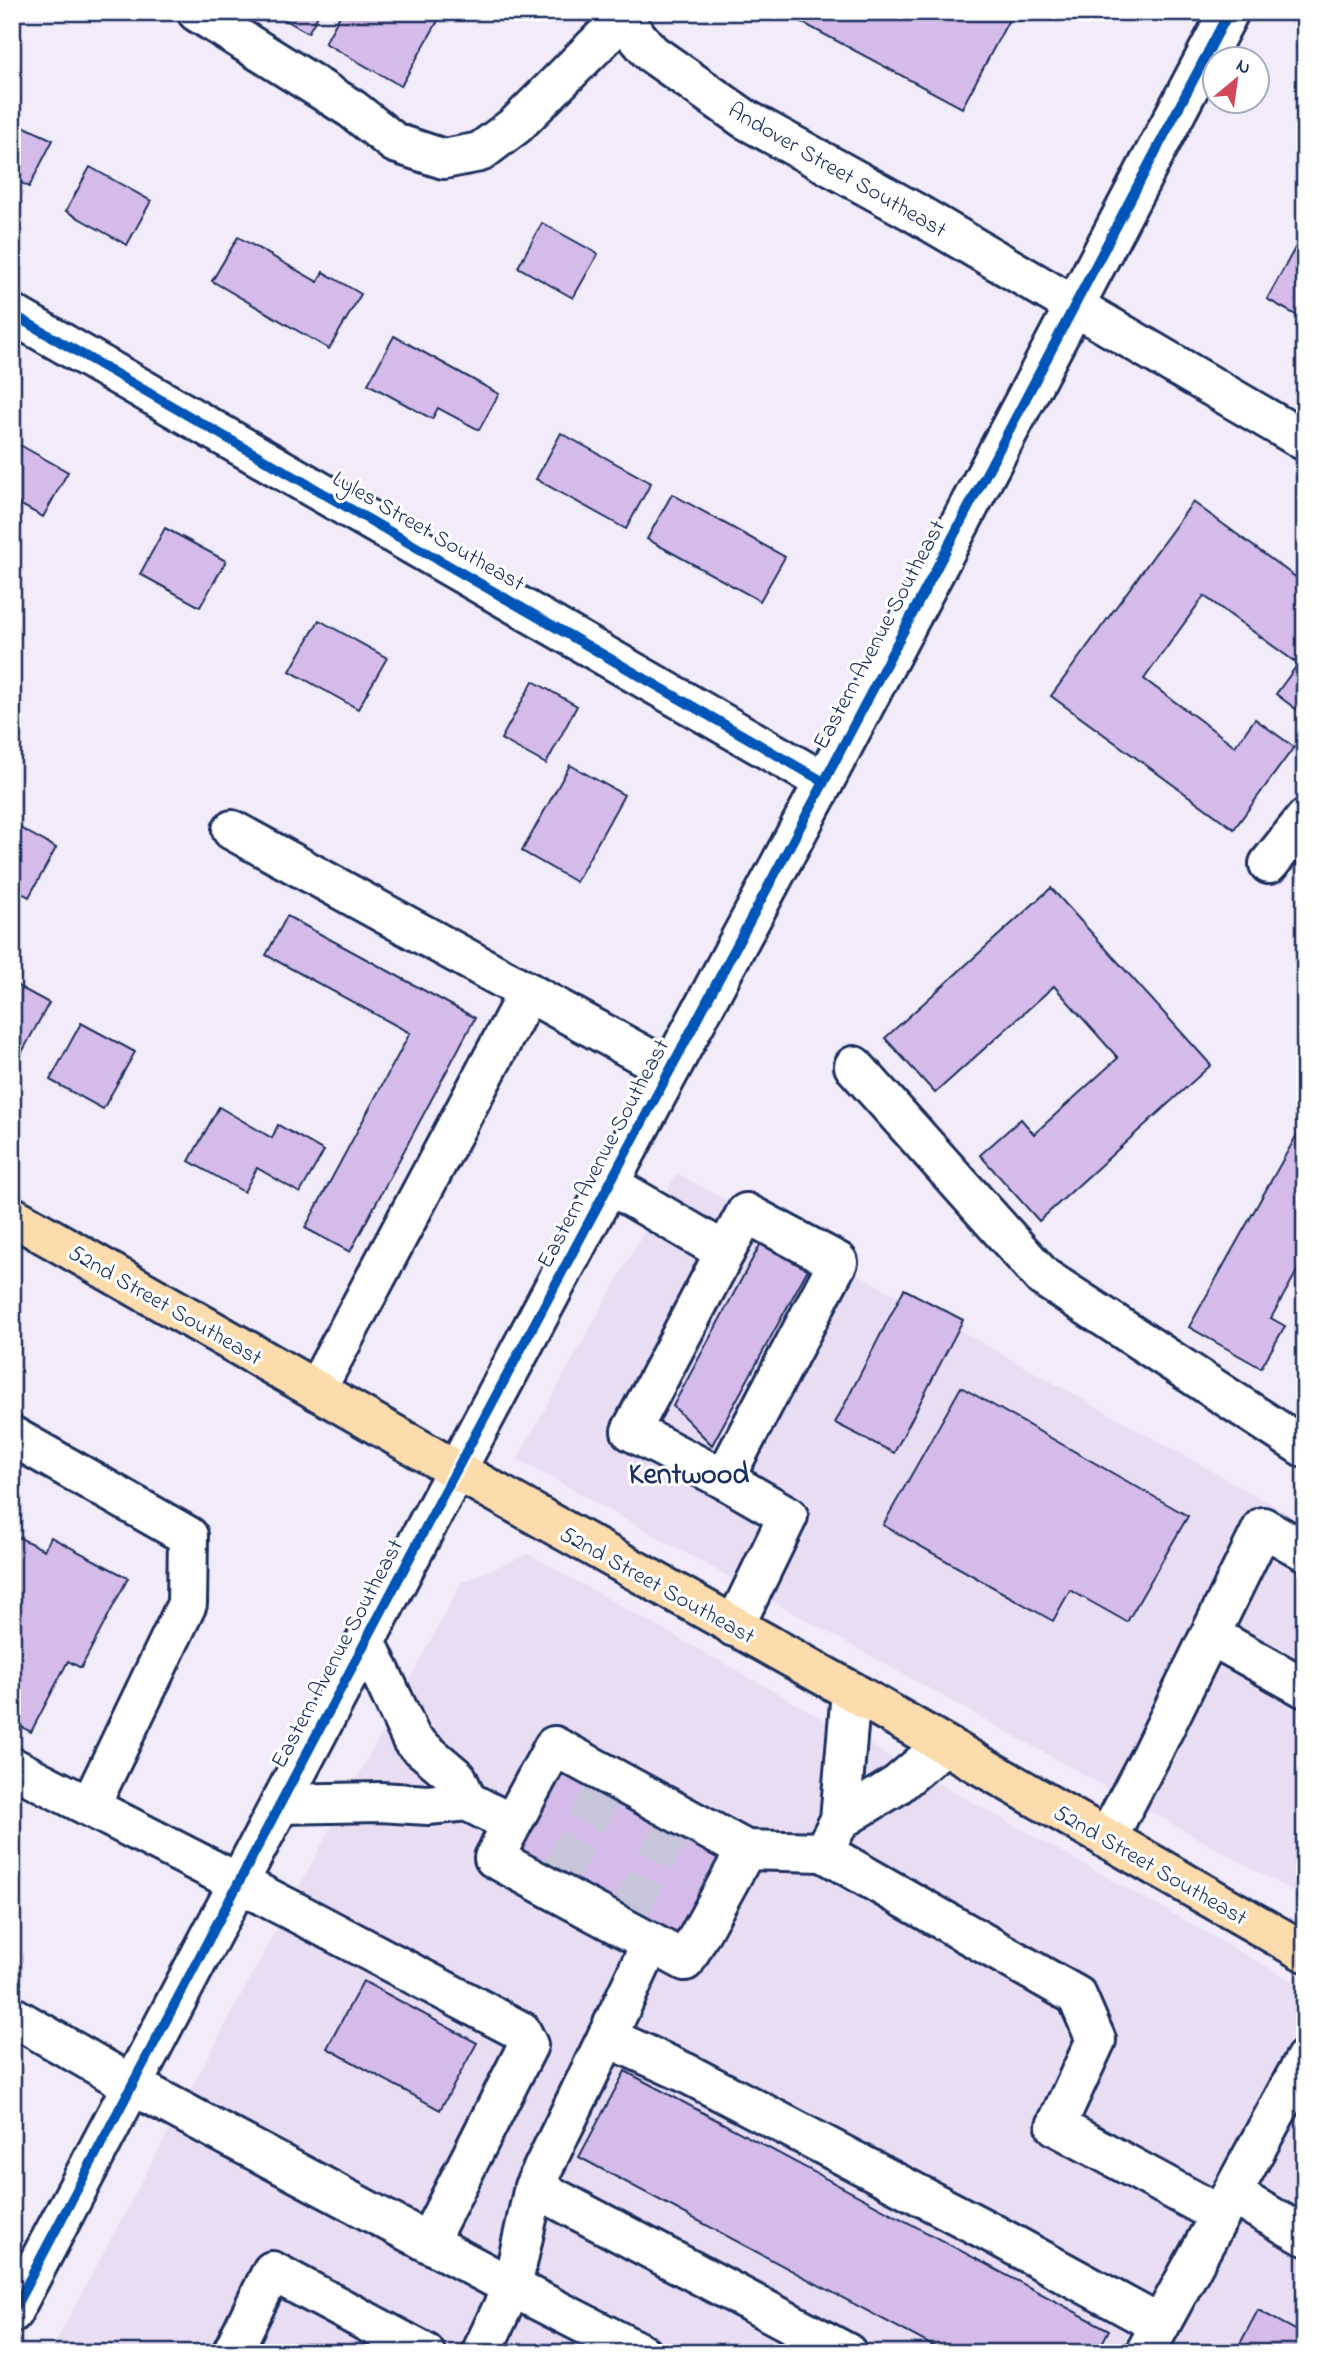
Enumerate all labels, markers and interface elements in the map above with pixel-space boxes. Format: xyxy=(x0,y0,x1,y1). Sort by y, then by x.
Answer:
north arrow xyxy=(1202,46,1272,116)
text: N xyxy=(1231,52,1255,82)
street label: Andover Street Southeast xyxy=(721,95,952,247)
street label: Lyles Street Southeast xyxy=(324,464,530,603)
street label: Eastern Avenue Southeast xyxy=(806,514,955,756)
street label: Eastern Avenue Southeast xyxy=(530,1033,679,1275)
street label: 52nd Street Southeast xyxy=(62,1237,268,1375)
district label: Kentwood xyxy=(629,1454,749,1498)
street label: 52nd Street Southeast xyxy=(553,1519,761,1654)
street label: Eastern Avenue Southeast xyxy=(264,1533,413,1775)
street label: 52nd Street Southeast xyxy=(1047,1797,1253,1935)

